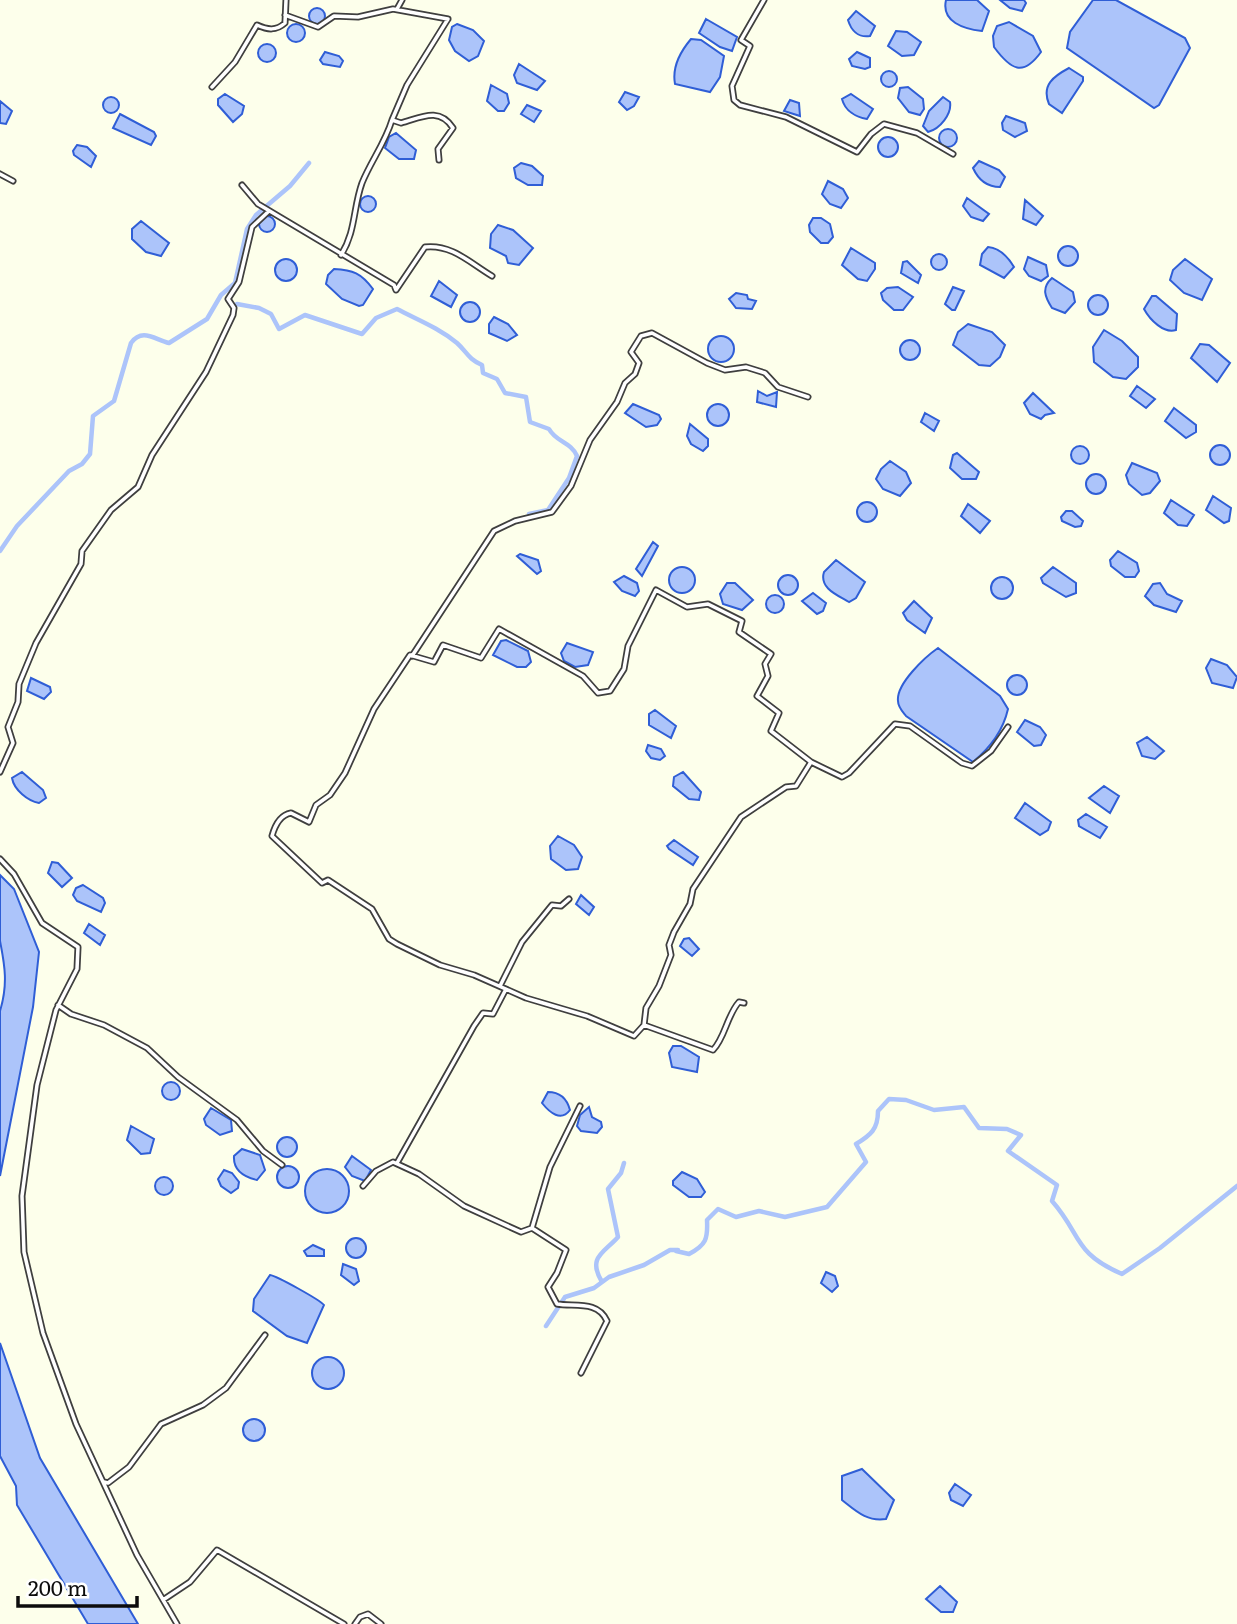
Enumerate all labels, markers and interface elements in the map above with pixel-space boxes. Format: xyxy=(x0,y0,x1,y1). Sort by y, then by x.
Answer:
scale bar xyxy=(18,1564,136,1608)
text: 200 m xyxy=(28,1571,88,1602)

